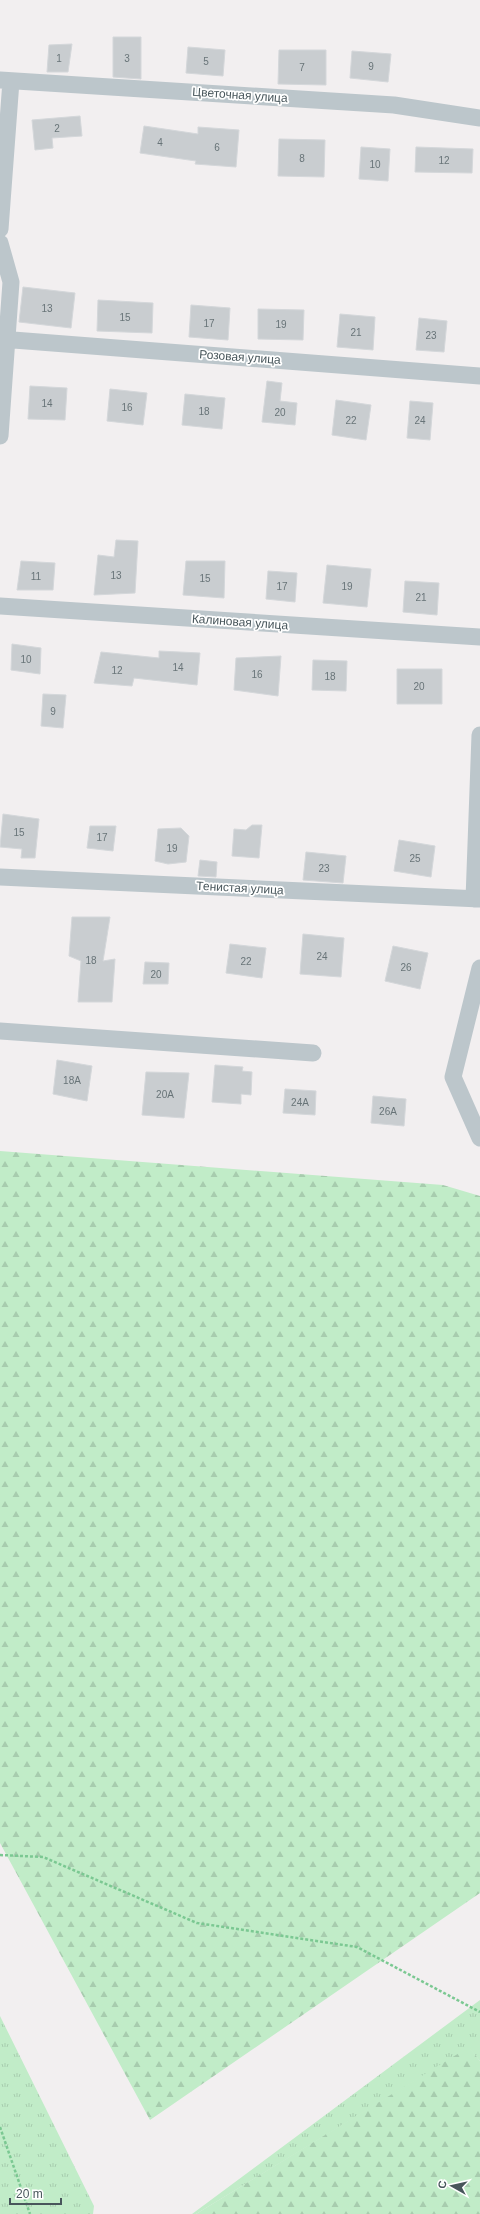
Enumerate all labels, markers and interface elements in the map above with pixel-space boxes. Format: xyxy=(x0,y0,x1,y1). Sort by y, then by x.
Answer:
house number: 1 xyxy=(56,53,62,64)
house number: 3 xyxy=(124,53,130,64)
house number: 5 xyxy=(203,56,209,67)
house number: 9 xyxy=(368,61,374,72)
house number: 7 xyxy=(299,62,305,73)
street label: Цветочная улица xyxy=(192,85,288,105)
house number: 2 xyxy=(54,123,60,134)
house number: 4 xyxy=(157,137,163,148)
house number: 6 xyxy=(214,142,220,153)
house number: 8 xyxy=(299,153,305,164)
house number: 12 xyxy=(438,155,450,166)
house number: 10 xyxy=(369,159,381,170)
house number: 13 xyxy=(41,303,53,314)
house number: 15 xyxy=(119,312,131,323)
house number: 17 xyxy=(203,318,215,329)
house number: 19 xyxy=(275,319,287,330)
house number: 21 xyxy=(350,327,362,338)
house number: 23 xyxy=(425,330,437,341)
street label: Розовая улица xyxy=(199,347,282,367)
house number: 14 xyxy=(41,398,53,409)
house number: 16 xyxy=(121,402,133,413)
house number: 18 xyxy=(198,406,210,417)
house number: 20 xyxy=(274,407,286,418)
house number: 22 xyxy=(345,415,357,426)
house number: 24 xyxy=(414,415,426,426)
house number: 13 xyxy=(110,570,122,581)
house number: 11 xyxy=(31,571,42,582)
house number: 15 xyxy=(199,573,211,584)
house number: 17 xyxy=(276,581,288,592)
house number: 19 xyxy=(341,581,353,592)
house number: 21 xyxy=(415,592,427,603)
street label: Калиновая улица xyxy=(191,612,289,632)
house number: 10 xyxy=(20,654,32,665)
house number: 14 xyxy=(172,662,184,673)
house number: 12 xyxy=(111,665,123,676)
house number: 16 xyxy=(251,669,263,680)
house number: 18 xyxy=(324,671,336,682)
house number: 20 xyxy=(413,681,425,692)
house number: 9 xyxy=(50,706,56,717)
house number: 15 xyxy=(13,827,25,838)
house number: 17 xyxy=(96,832,108,843)
house number: 19 xyxy=(166,843,178,854)
house number: 25 xyxy=(409,853,421,864)
house number: 23 xyxy=(318,863,330,874)
street label: Тенистая улица xyxy=(196,879,284,897)
house number: 24 xyxy=(316,951,328,962)
house number: 18 xyxy=(85,955,97,966)
house number: 22 xyxy=(240,956,252,967)
house number: 26 xyxy=(400,962,412,973)
house number: 20 xyxy=(150,969,162,980)
house number: 18А xyxy=(63,1075,81,1086)
house number: 20А xyxy=(156,1089,174,1100)
house number: 24А xyxy=(291,1097,309,1108)
house number: 26А xyxy=(379,1106,397,1117)
north arrow xyxy=(432,2166,472,2206)
scale bar xyxy=(10,2180,61,2206)
text: С xyxy=(436,2180,449,2189)
text: 20 m xyxy=(16,2187,43,2201)

